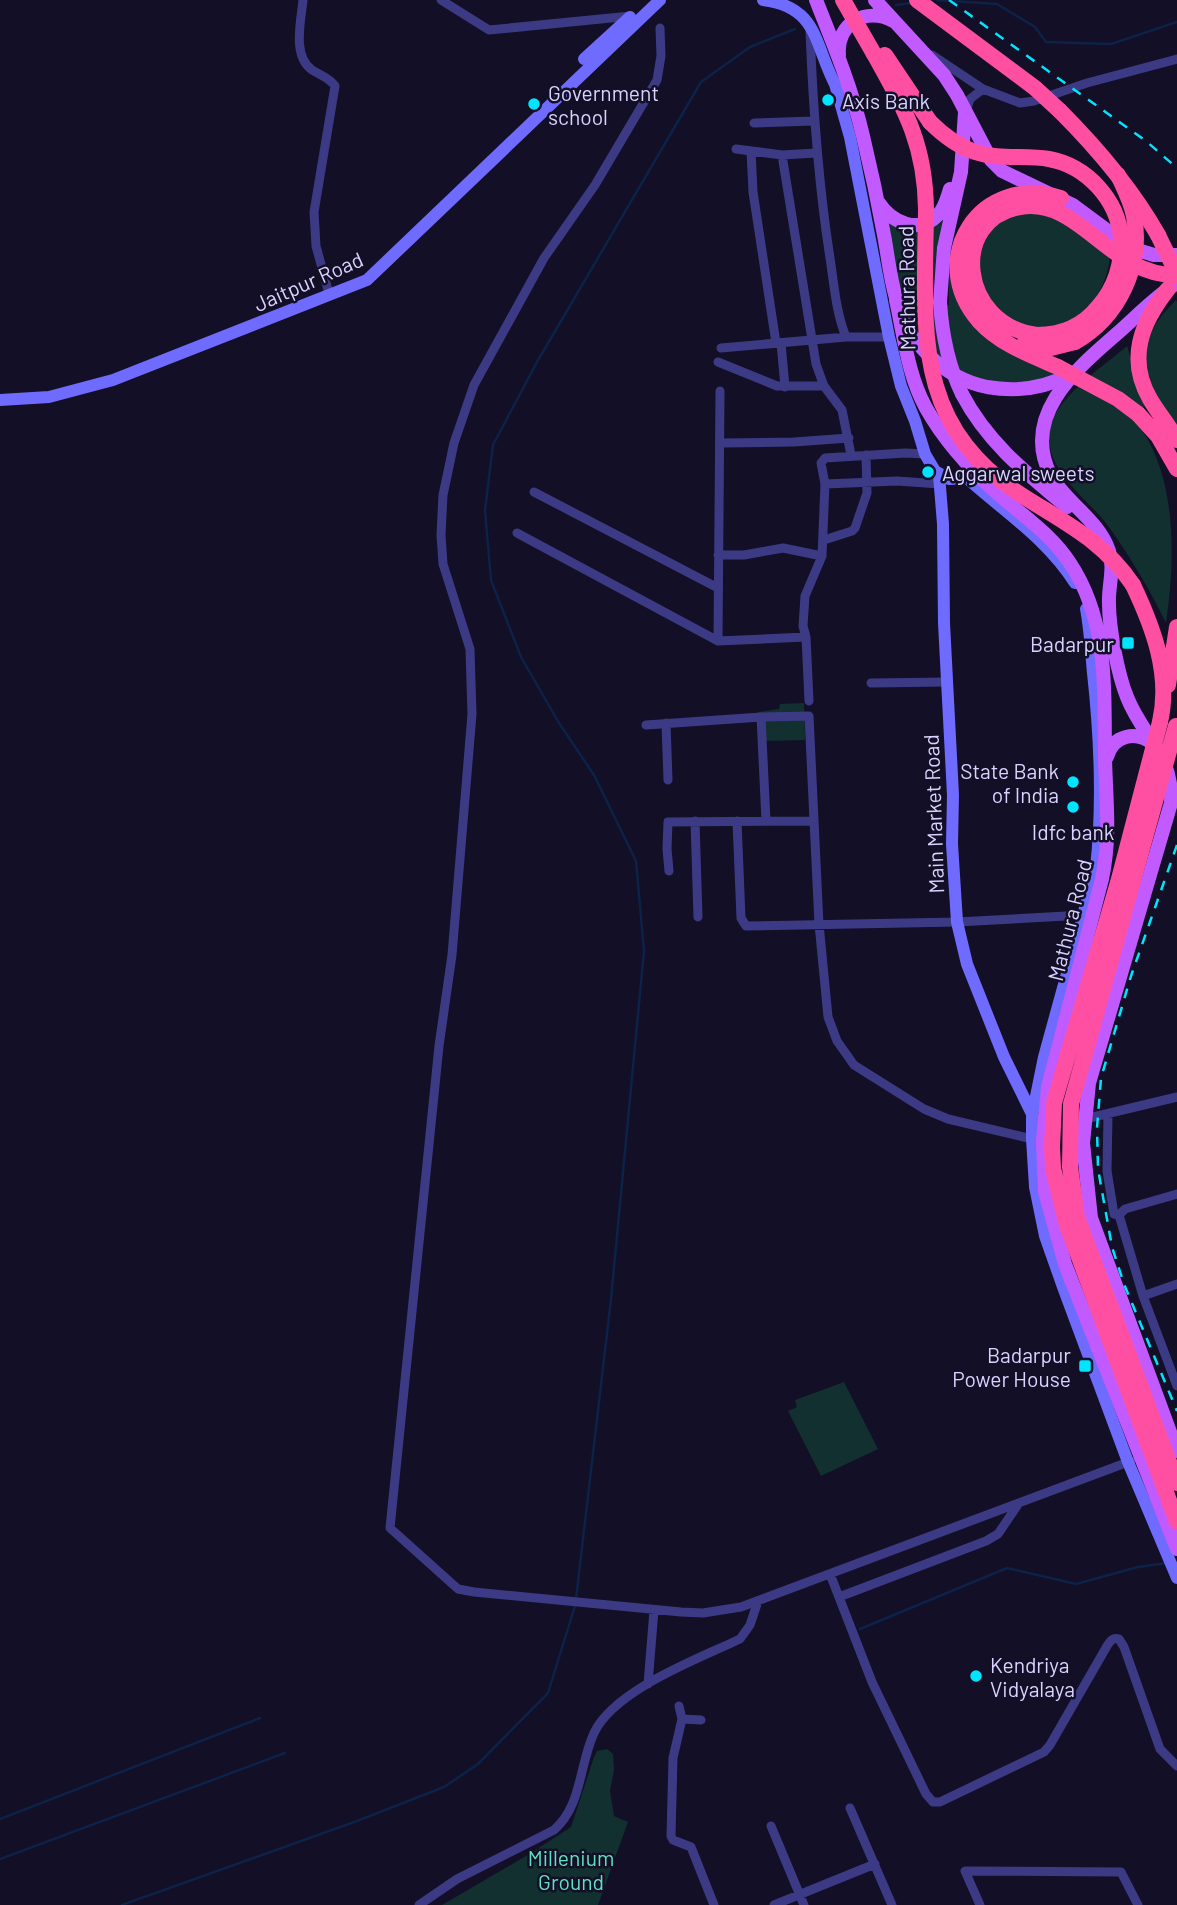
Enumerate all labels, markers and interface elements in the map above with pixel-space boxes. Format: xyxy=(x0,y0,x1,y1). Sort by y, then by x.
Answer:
place label: Government school xyxy=(548,80,659,129)
place label: Axis Bank xyxy=(842,88,930,113)
marker: Axis Bank xyxy=(820,92,836,108)
marker: Government school xyxy=(526,96,542,112)
street label: Mathura Road xyxy=(892,225,920,351)
street label: Jaitpur Road xyxy=(249,246,367,316)
place label: Aggarwal sweets xyxy=(942,460,1095,485)
marker: Aggarwal sweets xyxy=(920,464,936,480)
place label: Badarpur xyxy=(1030,631,1114,656)
marker: Badarpur xyxy=(1120,635,1136,651)
street label: Main Market Road xyxy=(918,734,948,894)
place label: State Bank of India xyxy=(960,758,1059,807)
marker: State Bank of India xyxy=(1065,774,1081,790)
marker: Idfc bank xyxy=(1065,799,1081,815)
place label: Idfc bank xyxy=(1032,819,1114,844)
street label: Mathura Road xyxy=(1042,856,1096,984)
place label: Badarpur Power House xyxy=(952,1342,1071,1391)
marker: Badarpur Power House xyxy=(1077,1358,1093,1374)
place label: Kendriya Vidyalaya xyxy=(990,1652,1075,1701)
marker: Kendriya Vidyalaya xyxy=(968,1668,984,1684)
park label: Millenium Ground xyxy=(528,1845,614,1894)

